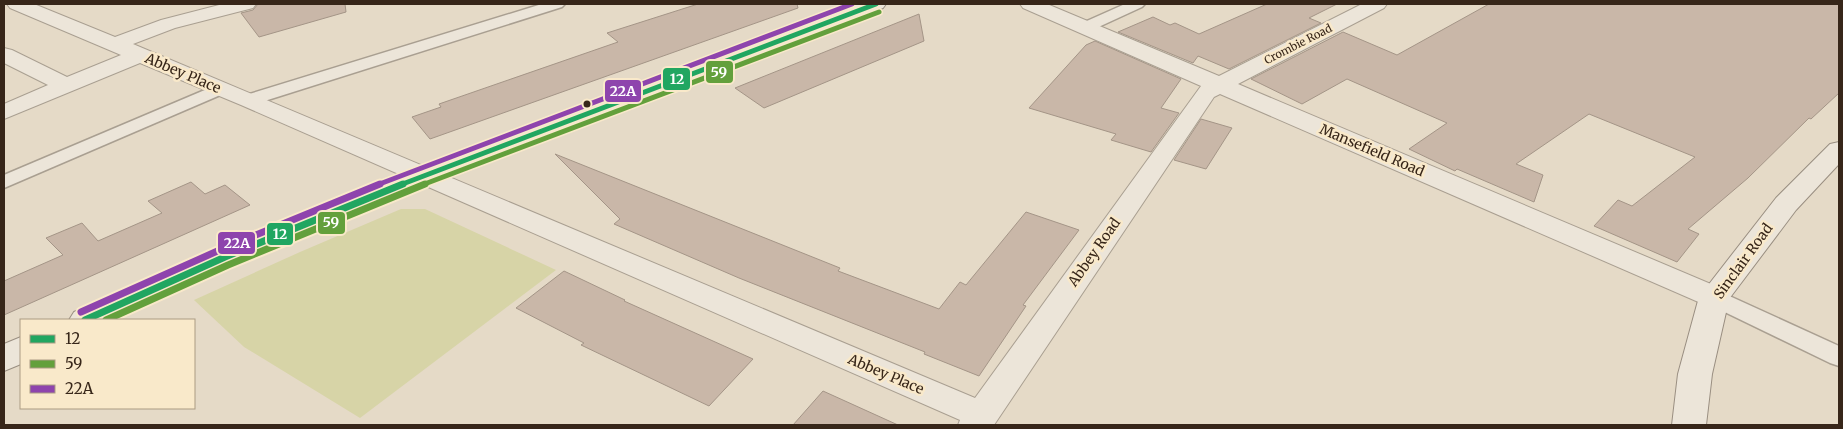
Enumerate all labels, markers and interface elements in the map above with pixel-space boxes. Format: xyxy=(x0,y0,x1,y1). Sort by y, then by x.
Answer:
street label: Crombie Road xyxy=(1262,21,1335,67)
street label: Abbey Place xyxy=(141,49,224,97)
line badge: 59 xyxy=(705,60,734,84)
text: 59 xyxy=(711,63,727,81)
line badge: 12 xyxy=(662,67,691,91)
text: 12 xyxy=(670,70,684,88)
line badge: 22A xyxy=(604,79,642,103)
text: 22A xyxy=(610,82,637,100)
unlabelled marker xyxy=(582,99,592,109)
street label: Mansefield Road xyxy=(1317,120,1428,180)
line badge: 59 xyxy=(317,211,346,235)
text: 59 xyxy=(323,213,339,231)
street label: Abbey Road xyxy=(1063,214,1125,291)
street label: Sinclair Road xyxy=(1710,219,1777,302)
line badge: 12 xyxy=(266,222,294,246)
text: 12 xyxy=(273,225,287,243)
line badge: 22A xyxy=(217,231,256,255)
text: 22A xyxy=(224,234,251,252)
legend xyxy=(20,319,195,409)
text: 12 xyxy=(65,329,81,348)
street label: Abbey Place xyxy=(844,350,927,398)
text: 59 xyxy=(65,354,82,373)
text: 22A xyxy=(65,379,94,398)

